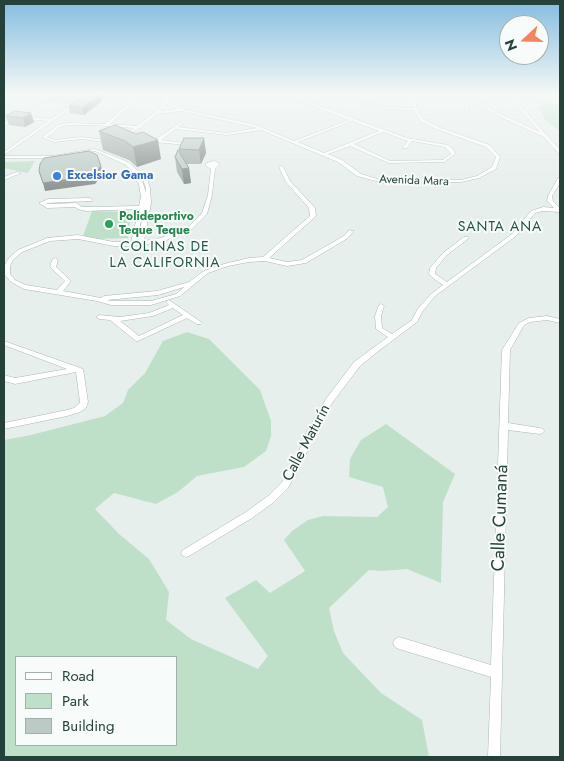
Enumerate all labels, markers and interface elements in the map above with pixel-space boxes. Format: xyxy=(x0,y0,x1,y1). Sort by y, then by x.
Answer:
north arrow xyxy=(499,15,549,65)
text: N xyxy=(500,36,522,54)
place label: Excelsior Gama xyxy=(67,169,153,183)
marker: Excelsior Gama xyxy=(51,170,63,182)
street label: Avenida Mara xyxy=(379,173,449,189)
place label: Polideportivo Teque Teque xyxy=(119,210,194,238)
marker: Polideportivo Teque Teque xyxy=(103,218,115,230)
district label: SANTA ANA xyxy=(457,220,543,236)
district label: COLINAS DE LA CALIFORNIA xyxy=(108,240,222,272)
street label: Calle Maturín xyxy=(279,402,335,484)
street label: Calle Cumaná xyxy=(488,464,514,572)
legend xyxy=(15,656,178,746)
text: Road xyxy=(62,665,94,687)
text: Park xyxy=(62,690,89,712)
text: Building xyxy=(62,715,114,737)

